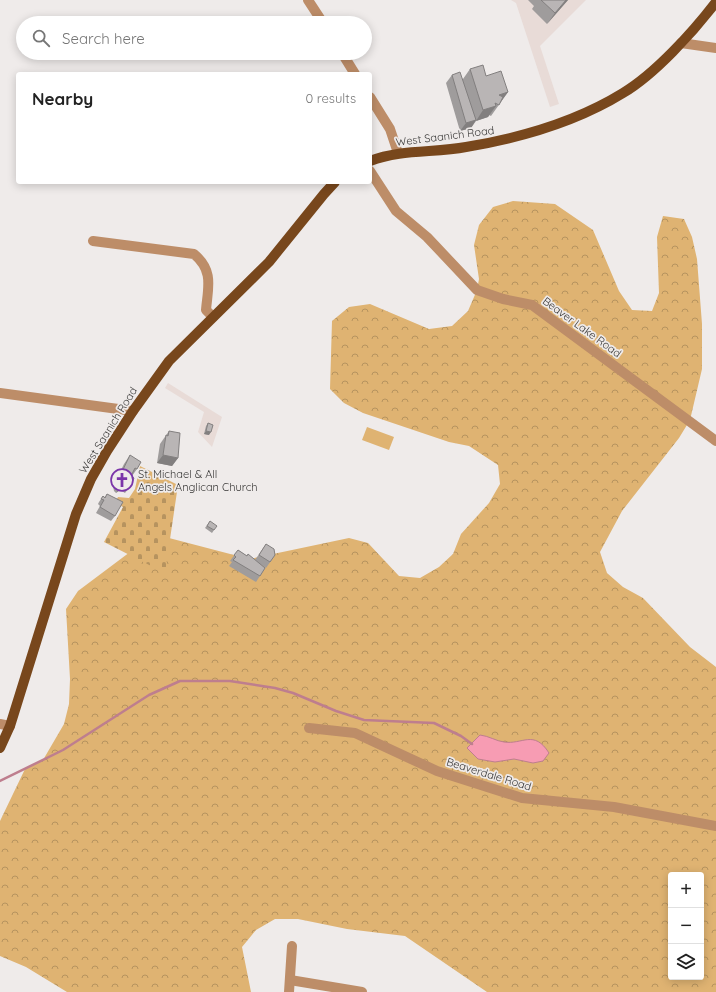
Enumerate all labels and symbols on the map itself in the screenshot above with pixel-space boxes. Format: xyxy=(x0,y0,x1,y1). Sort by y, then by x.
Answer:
street label: West Saanich Road xyxy=(395,123,495,149)
street label: Beaver Lake Road xyxy=(540,294,624,360)
street label: West Saanich Road xyxy=(76,384,140,476)
church icon: St. Michael & All Angels Anglican Church xyxy=(109,467,135,493)
place label: St. Michael & All Angels Anglican Church xyxy=(138,467,258,494)
street label: Beaverdale Road xyxy=(445,754,533,794)

